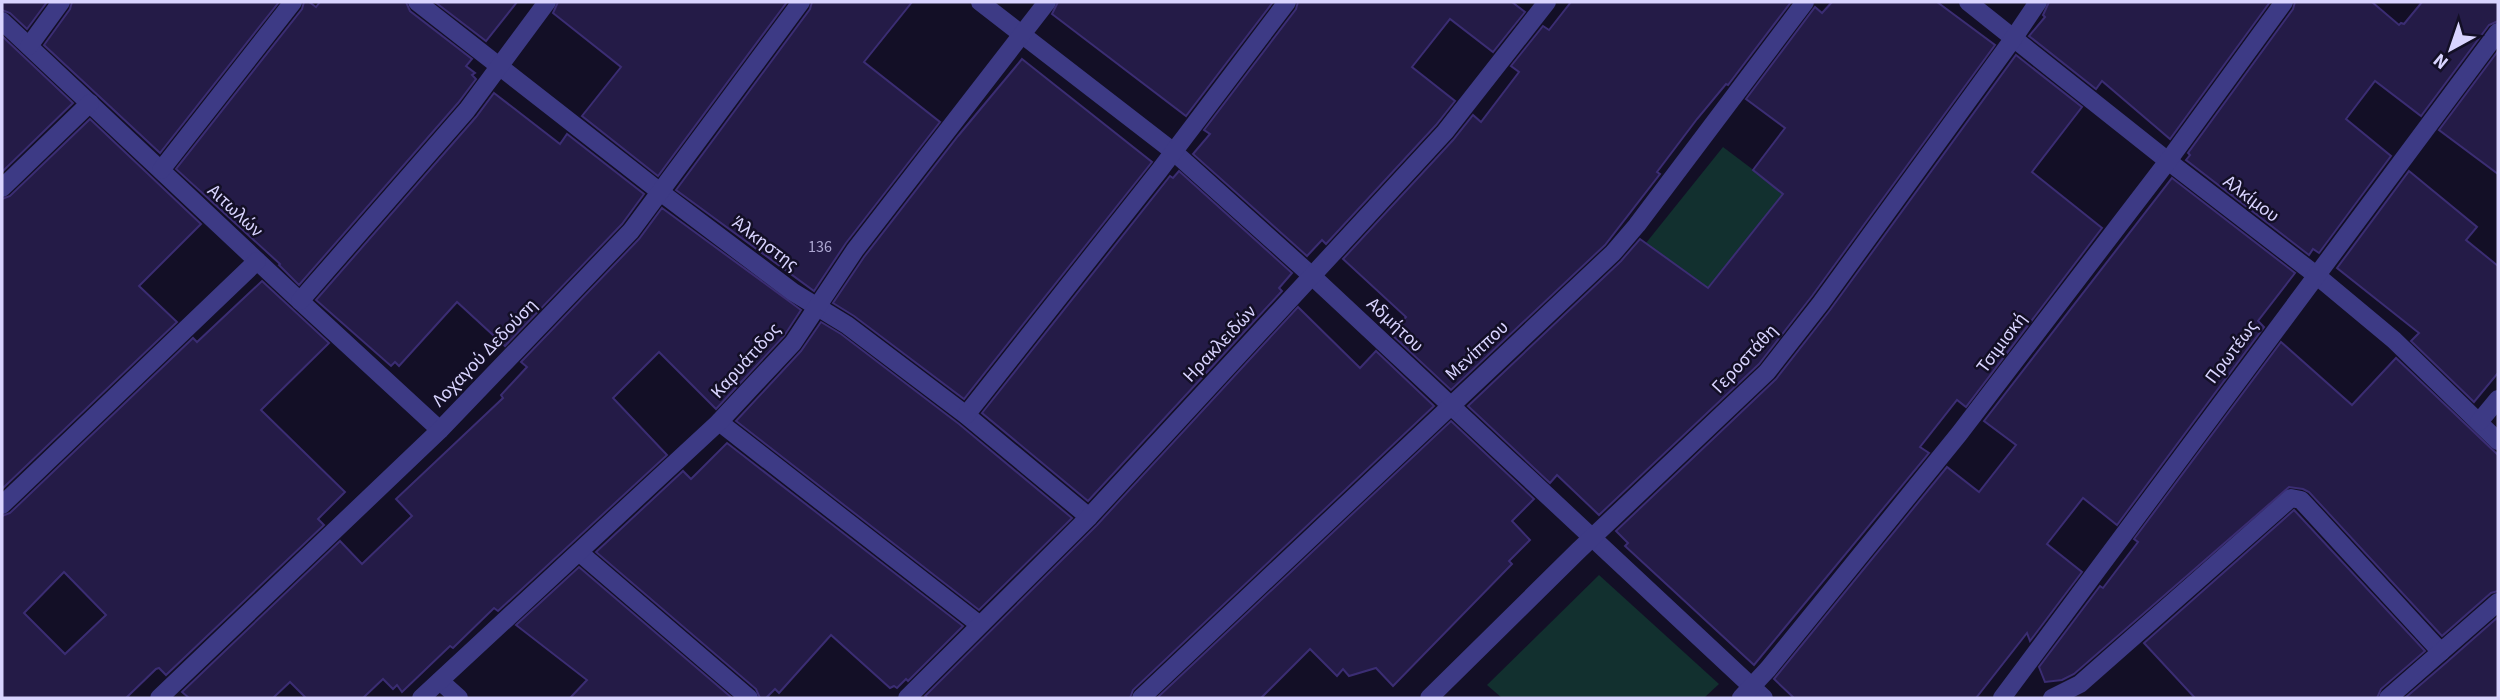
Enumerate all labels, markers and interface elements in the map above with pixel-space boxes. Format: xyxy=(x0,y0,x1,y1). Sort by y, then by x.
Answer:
north arrow xyxy=(2416,14,2486,84)
text: N xyxy=(2428,46,2455,75)
street label: Αλκίμου xyxy=(2217,169,2285,229)
street label: Αιτωλών xyxy=(201,178,269,244)
street label: Άλκηστης xyxy=(726,210,804,278)
house number: 136 xyxy=(808,236,832,258)
street label: Αδμήτου xyxy=(1360,291,1430,359)
street label: Λοχαγού Δεδούση xyxy=(426,293,544,413)
street label: Ηρακλειδών xyxy=(1177,299,1263,389)
street label: Τσιμισκή xyxy=(1970,307,2034,379)
street label: Πρωτέως xyxy=(2199,314,2265,390)
street label: Μενίππου xyxy=(1439,315,1515,387)
street label: Καρυάτιδος xyxy=(705,317,787,405)
street label: Γεροστάθη xyxy=(1706,318,1784,400)

